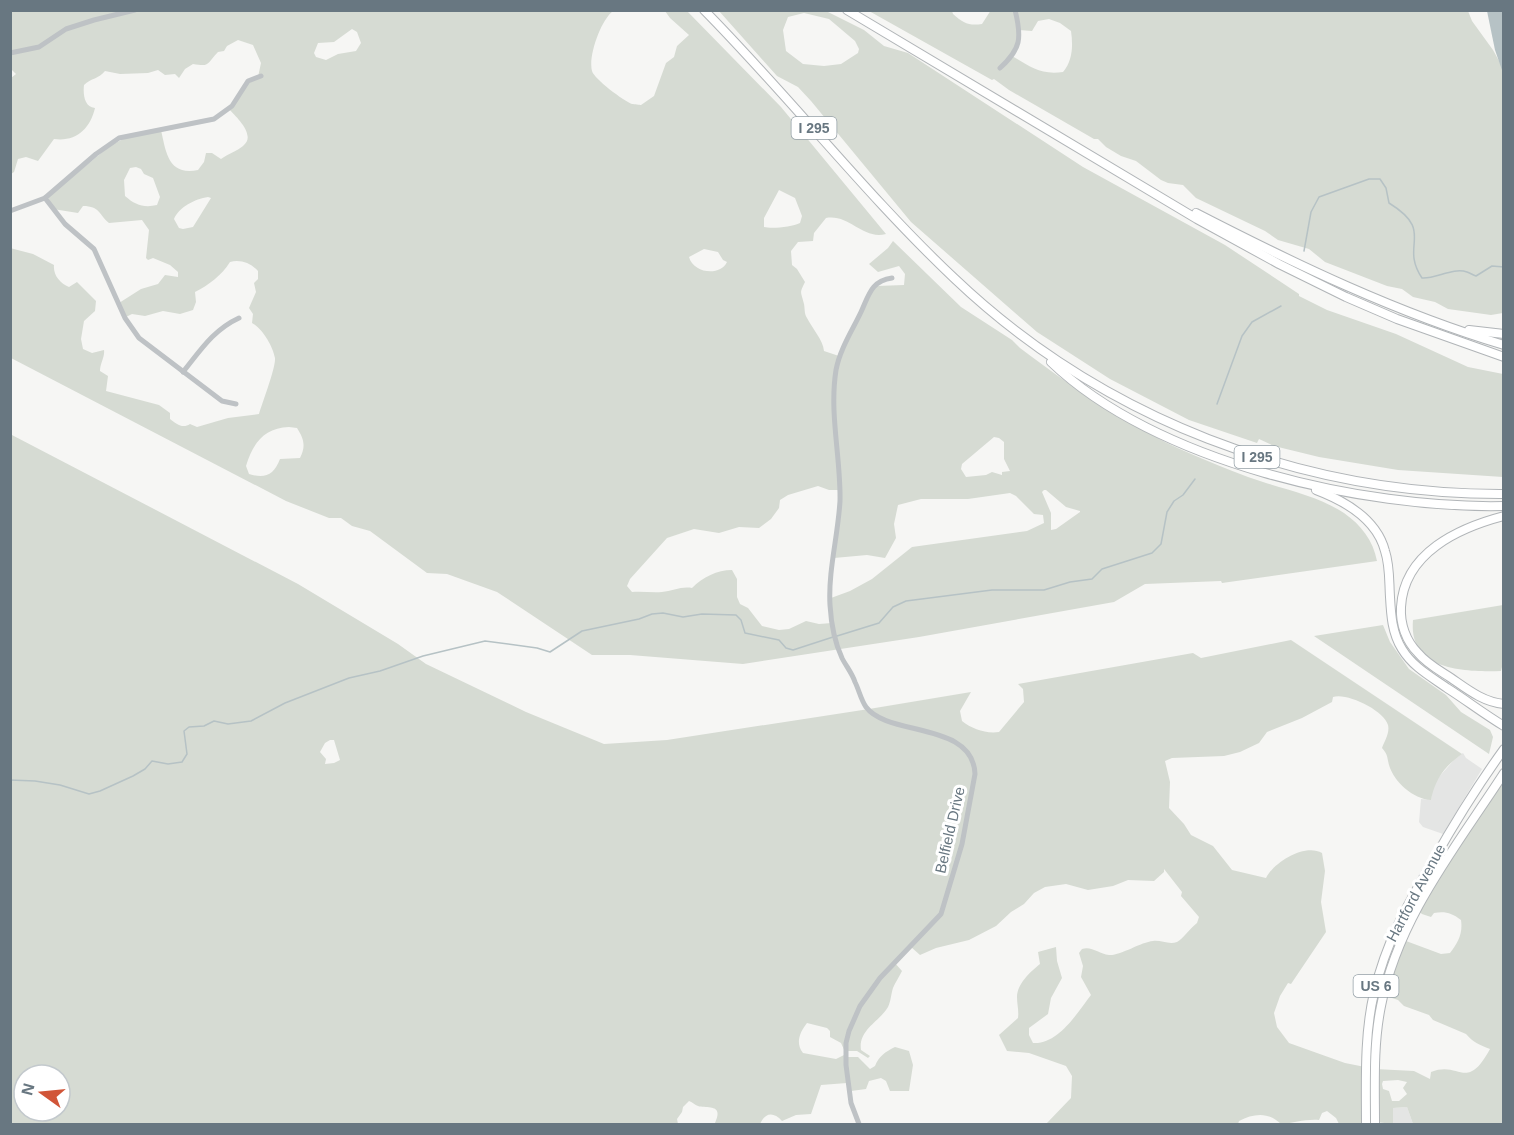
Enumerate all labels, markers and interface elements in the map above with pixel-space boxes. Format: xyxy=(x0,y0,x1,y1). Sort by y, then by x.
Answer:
road number: I 295 xyxy=(792,117,836,139)
road number: I 295 xyxy=(1234,446,1280,468)
street label: Belfield Drive xyxy=(931,785,968,875)
street label: Hartford Avenue xyxy=(1383,841,1448,944)
road number: US 6 xyxy=(1354,975,1398,997)
north arrow xyxy=(12,1063,72,1123)
text: N xyxy=(18,1081,38,1097)

